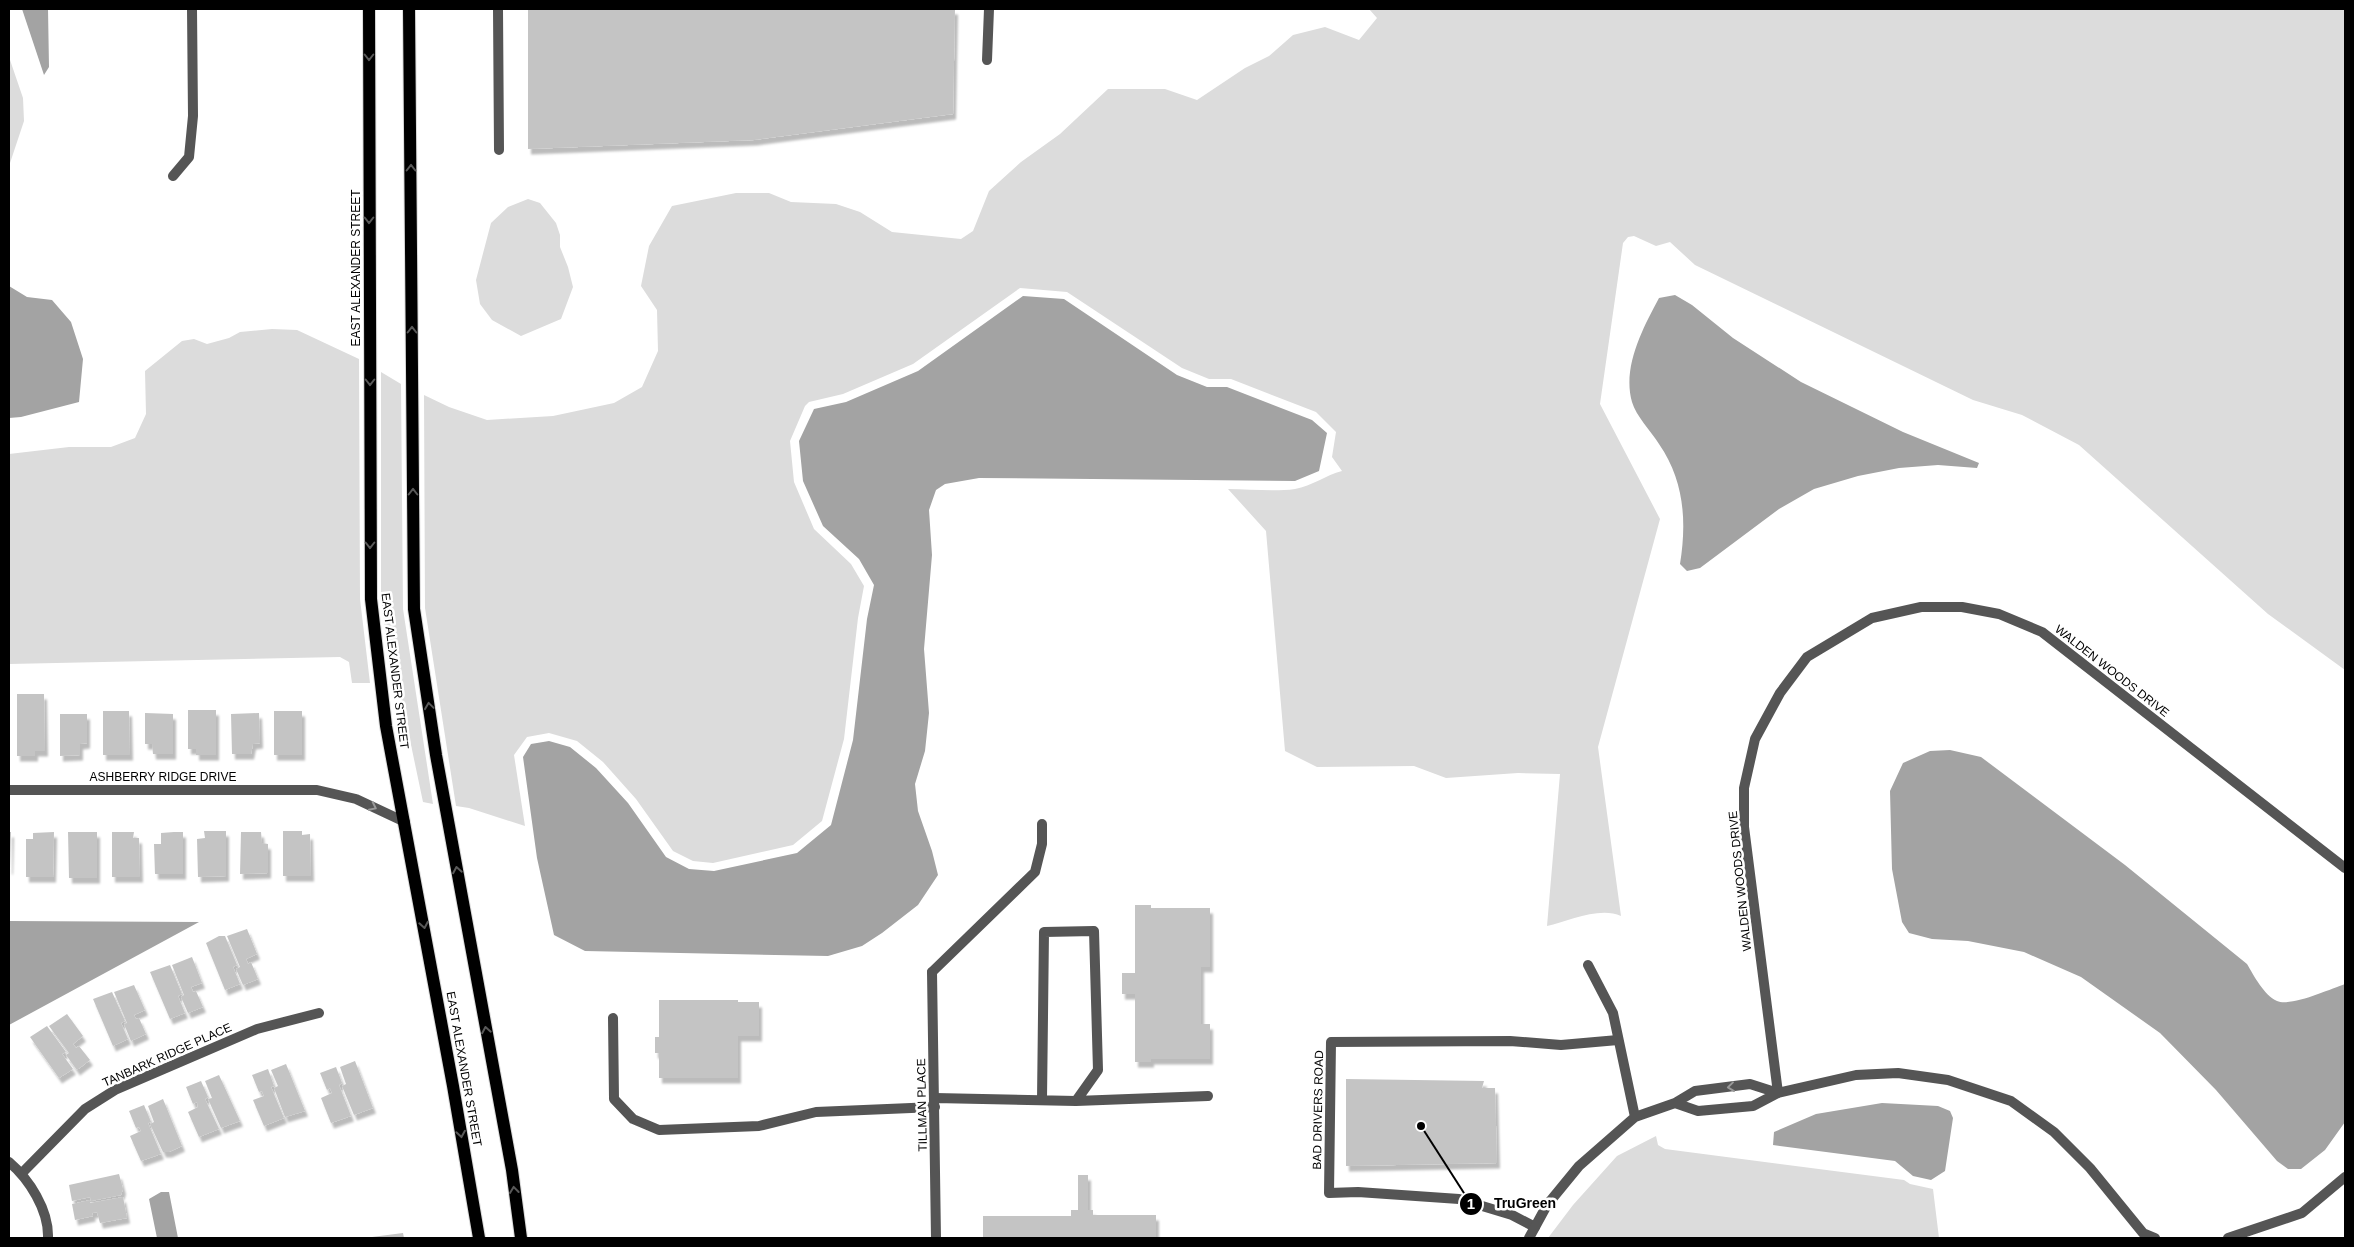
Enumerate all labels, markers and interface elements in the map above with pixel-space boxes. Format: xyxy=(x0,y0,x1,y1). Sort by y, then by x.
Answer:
one-way arrow xyxy=(364,54,374,62)
one-way arrow xyxy=(406,163,416,171)
street label: EAST ALEXANDER STREET xyxy=(349,189,363,347)
one-way arrow xyxy=(364,216,374,224)
one-way arrow xyxy=(407,326,417,334)
one-way arrow xyxy=(365,379,375,387)
one-way arrow xyxy=(408,488,418,496)
one-way arrow xyxy=(365,542,375,549)
street label: EAST ALEXANDER STREET xyxy=(378,592,412,751)
street label: WALDEN WOODS DRIVE xyxy=(2052,622,2172,720)
one-way arrow xyxy=(424,702,434,711)
street label: ASHBERRY RIDGE DRIVE xyxy=(90,770,236,784)
one-way arrow xyxy=(368,801,377,811)
street label: WALDEN WOODS DRIVE xyxy=(1726,810,1754,952)
one-way arrow xyxy=(452,866,462,874)
one-way arrow xyxy=(418,921,429,929)
street label: EAST ALEXANDER STREET xyxy=(443,990,485,1148)
street label: TANBARK RIDGE PLACE xyxy=(100,1020,234,1090)
one-way arrow xyxy=(482,1025,492,1034)
street label: BAD DRIVERS ROAD xyxy=(1310,1050,1326,1170)
street label: TILLMAN PLACE xyxy=(914,1058,930,1152)
one-way arrow xyxy=(1726,1081,1734,1092)
one-way arrow xyxy=(456,1130,466,1139)
one-way arrow xyxy=(510,1186,520,1194)
callout: TruGreen xyxy=(1459,1189,1566,1218)
text: 1 xyxy=(1467,1195,1475,1212)
text: TruGreen xyxy=(1494,1195,1556,1211)

